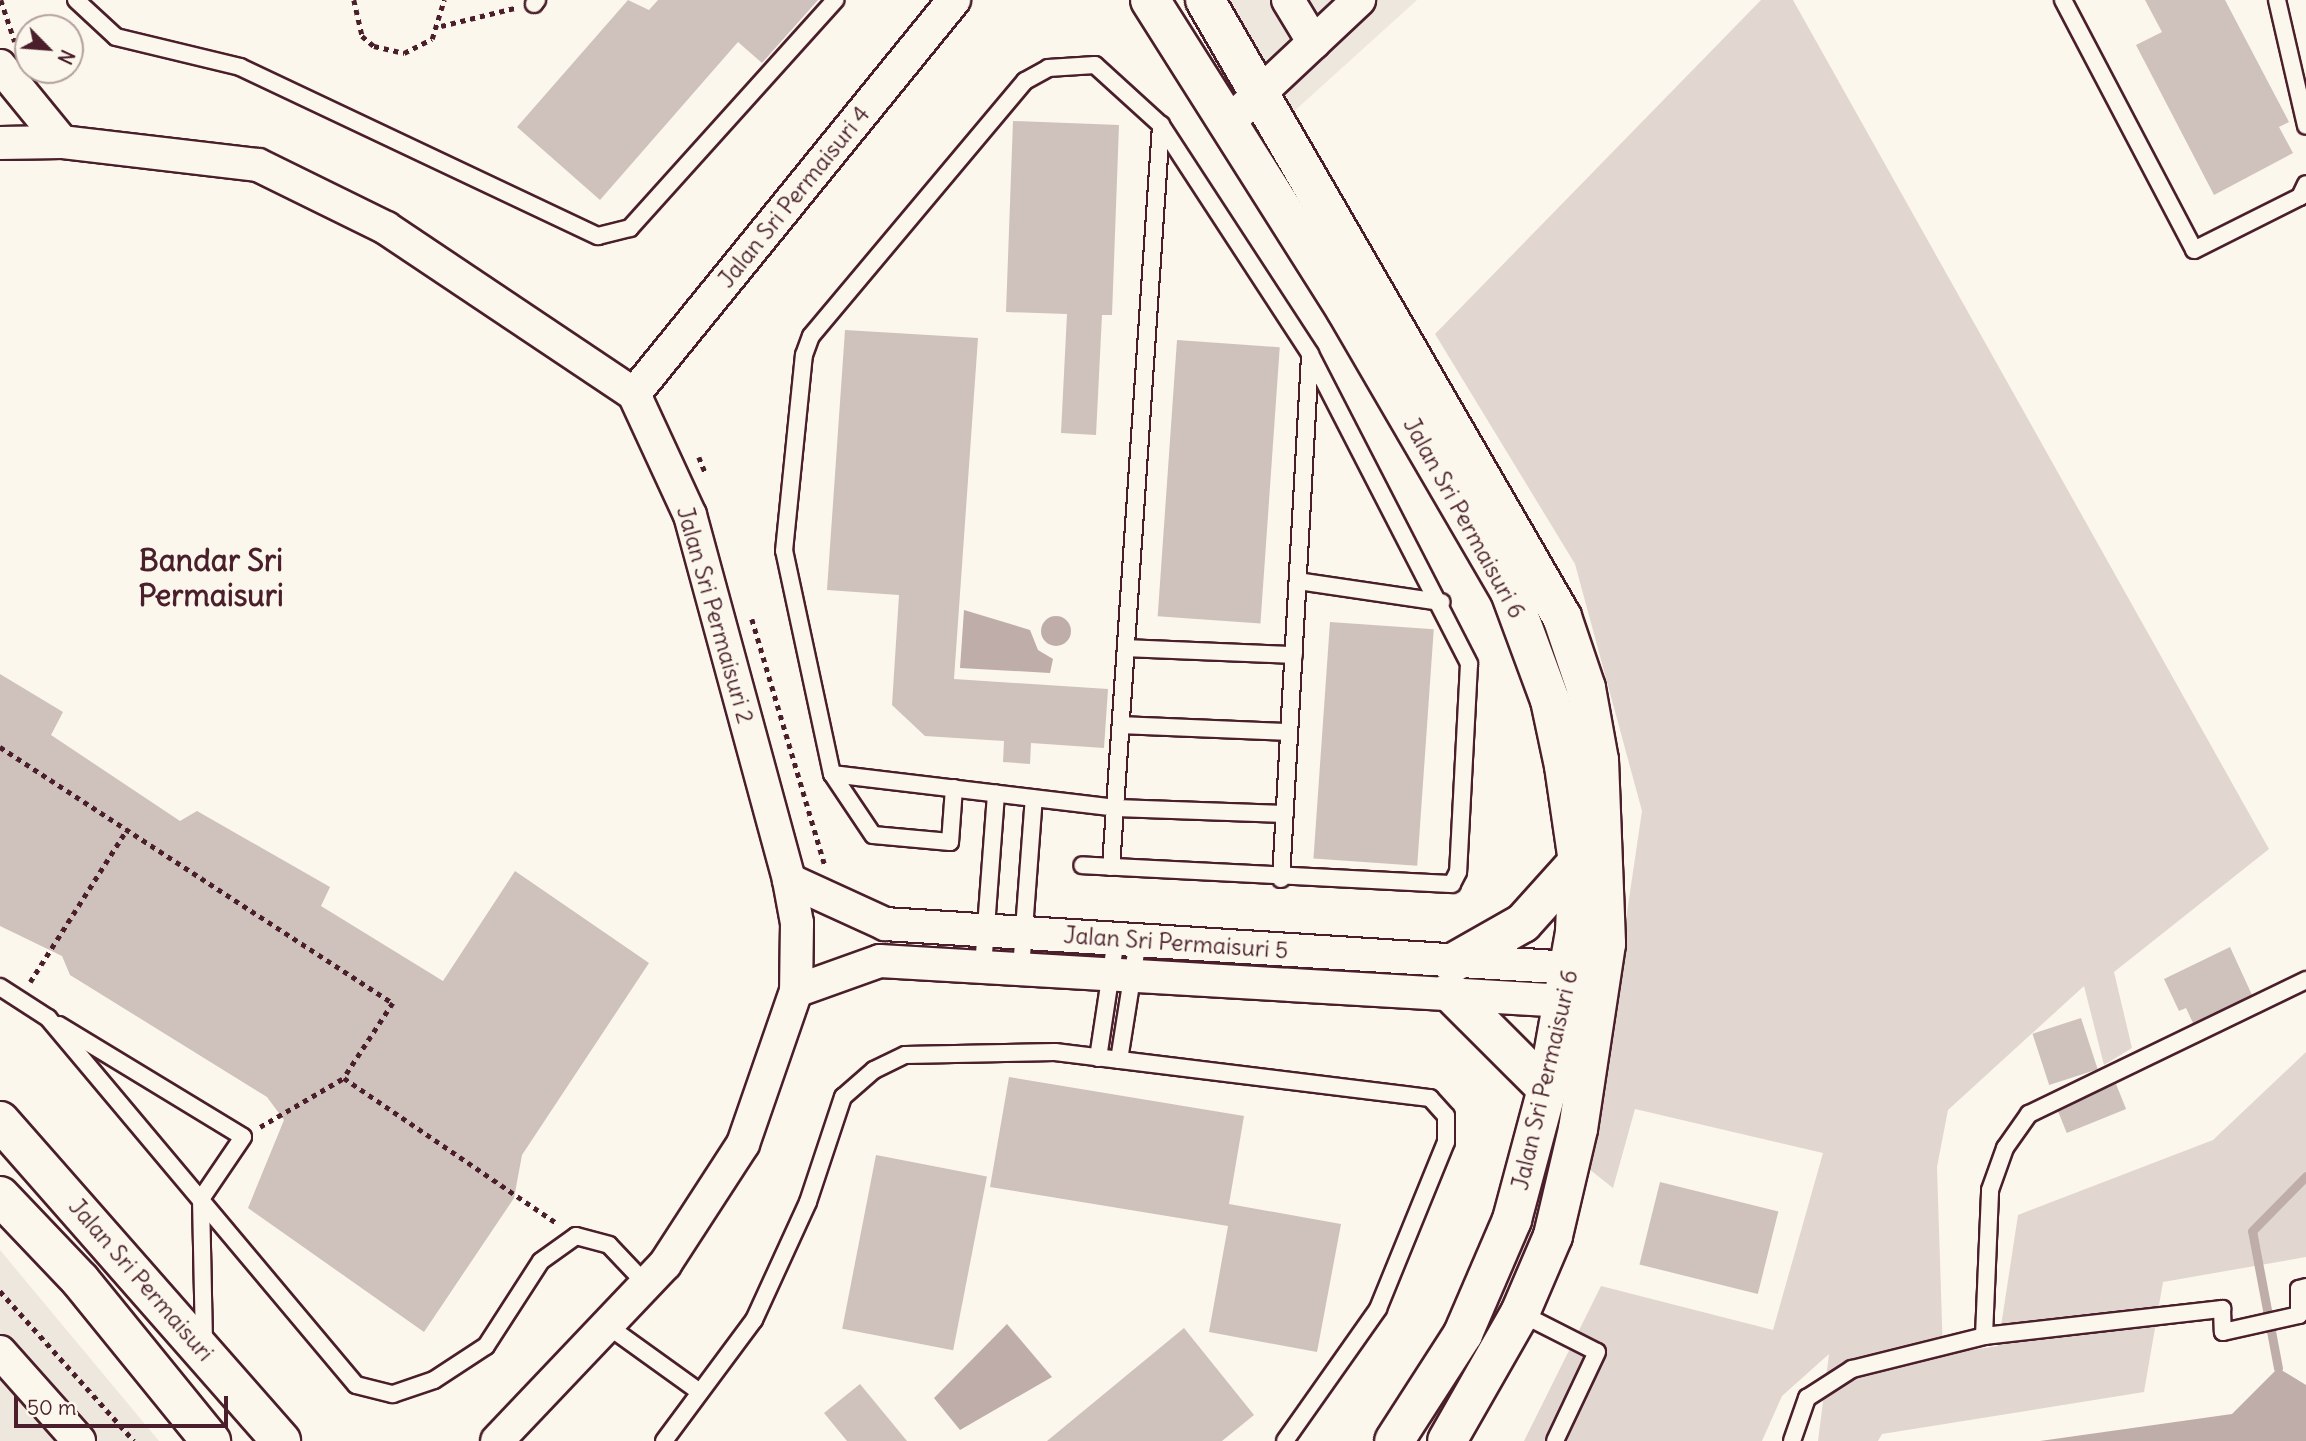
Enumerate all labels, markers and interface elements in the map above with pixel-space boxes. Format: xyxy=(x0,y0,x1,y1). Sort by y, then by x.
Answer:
north arrow xyxy=(14,14,84,84)
text: N xyxy=(53,46,80,68)
street label: Jalan Sri Permaisuri 4 xyxy=(712,101,876,293)
street label: Jalan Sri Permaisuri 6 xyxy=(1397,413,1531,623)
street label: Jalan Sri Permaisuri 2 xyxy=(671,503,759,727)
district label: Bandar Sri Permaisuri xyxy=(138,542,284,612)
street label: Jalan Sri Permaisuri 5 xyxy=(1063,921,1289,965)
street label: Jalan Sri Permaisuri 6 xyxy=(1506,967,1584,1193)
street label: Jalan Sri Permaisuri xyxy=(63,1193,219,1367)
scale bar xyxy=(18,1382,231,1426)
text: 50 m xyxy=(27,1394,76,1421)

